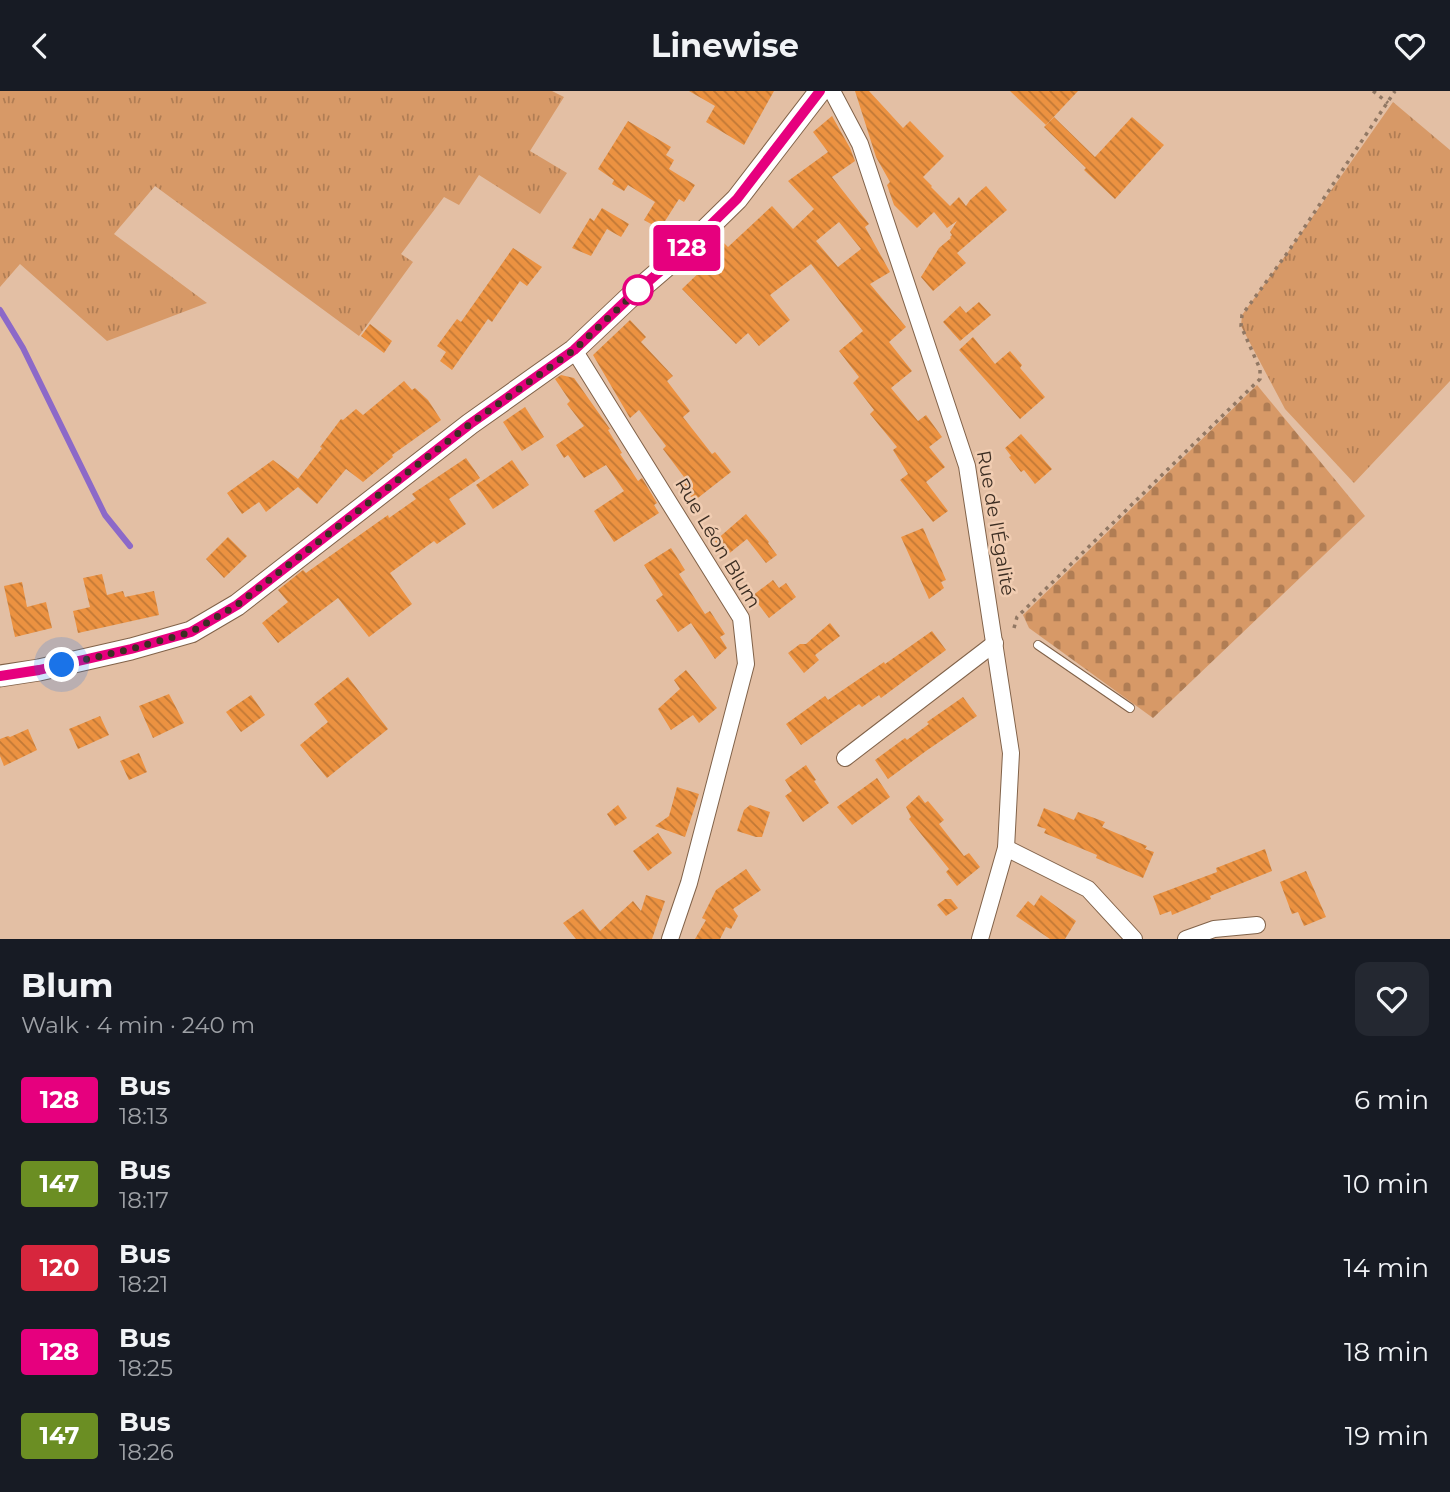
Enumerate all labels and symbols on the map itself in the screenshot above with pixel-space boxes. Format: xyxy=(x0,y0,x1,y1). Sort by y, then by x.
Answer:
line badge: 128 xyxy=(647,225,727,271)
unlabelled marker xyxy=(623,275,653,305)
street label: Rue de l'Égalité xyxy=(972,449,1020,597)
street label: Rue Léon Blum xyxy=(670,474,766,612)
your location xyxy=(44,647,79,682)

